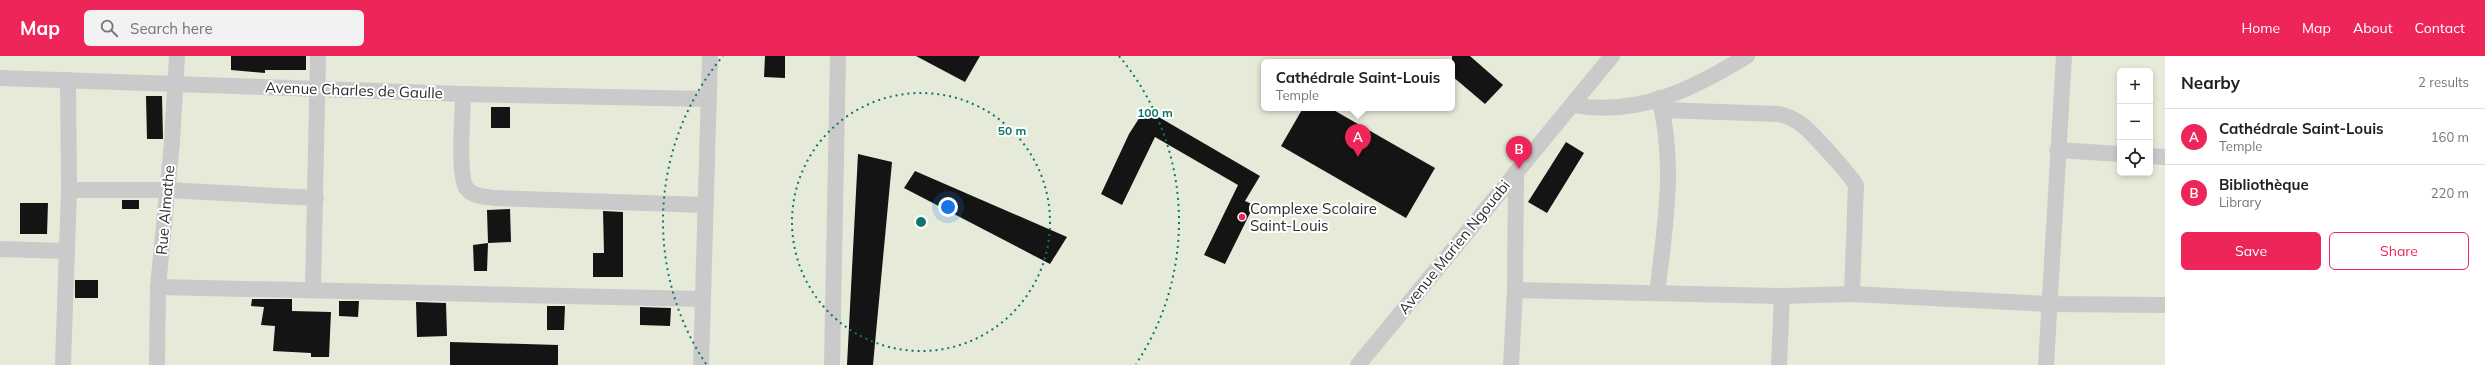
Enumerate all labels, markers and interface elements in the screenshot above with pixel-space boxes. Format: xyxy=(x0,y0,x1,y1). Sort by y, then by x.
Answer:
search box xyxy=(84,10,364,46)
text: Map xyxy=(20,16,60,40)
icon: search xyxy=(98,17,120,39)
text: Search here xyxy=(130,19,213,38)
text: Home xyxy=(2241,19,2280,37)
text: Map xyxy=(2302,19,2331,37)
text: About xyxy=(2353,19,2393,37)
text: Contact xyxy=(2415,19,2465,37)
popup xyxy=(1261,59,1455,111)
text: Cathédrale Saint-Louis xyxy=(1276,68,1440,87)
map controls xyxy=(2117,68,2153,176)
button: + xyxy=(2117,68,2153,104)
text: Nearby xyxy=(2181,72,2240,93)
text: 2 results xyxy=(2418,74,2469,90)
street label: Avenue Charles de Gaulle xyxy=(265,77,443,103)
text: Temple xyxy=(1276,87,1319,103)
button: − xyxy=(2117,104,2153,140)
text: 100 m xyxy=(1137,105,1173,120)
text: Cathédrale Saint-Louis xyxy=(2219,119,2384,138)
text: 50 m xyxy=(998,123,1026,138)
pin: A xyxy=(1345,124,1371,157)
text: A xyxy=(2189,129,2199,145)
text: 160 m xyxy=(2431,129,2469,145)
pin: B xyxy=(1506,136,1532,169)
text: Temple xyxy=(2219,138,2262,154)
button: locate xyxy=(2117,140,2153,176)
street label: Rue Almathe xyxy=(152,164,178,256)
text: Bibliothèque xyxy=(2219,175,2309,194)
street label: Avenue Marien Ngouabi xyxy=(1394,176,1514,318)
text: B xyxy=(2190,185,2198,201)
text: 220 m xyxy=(2431,185,2469,201)
text: Library xyxy=(2219,194,2261,210)
your location xyxy=(938,197,958,217)
place label: Complexe Scolaire Saint-Louis xyxy=(1250,199,1377,235)
marker: Complexe Scolaire Saint-Louis xyxy=(1237,212,1247,222)
centre of rings xyxy=(914,215,928,229)
button: Save xyxy=(2181,232,2321,270)
button: Share xyxy=(2329,232,2469,270)

